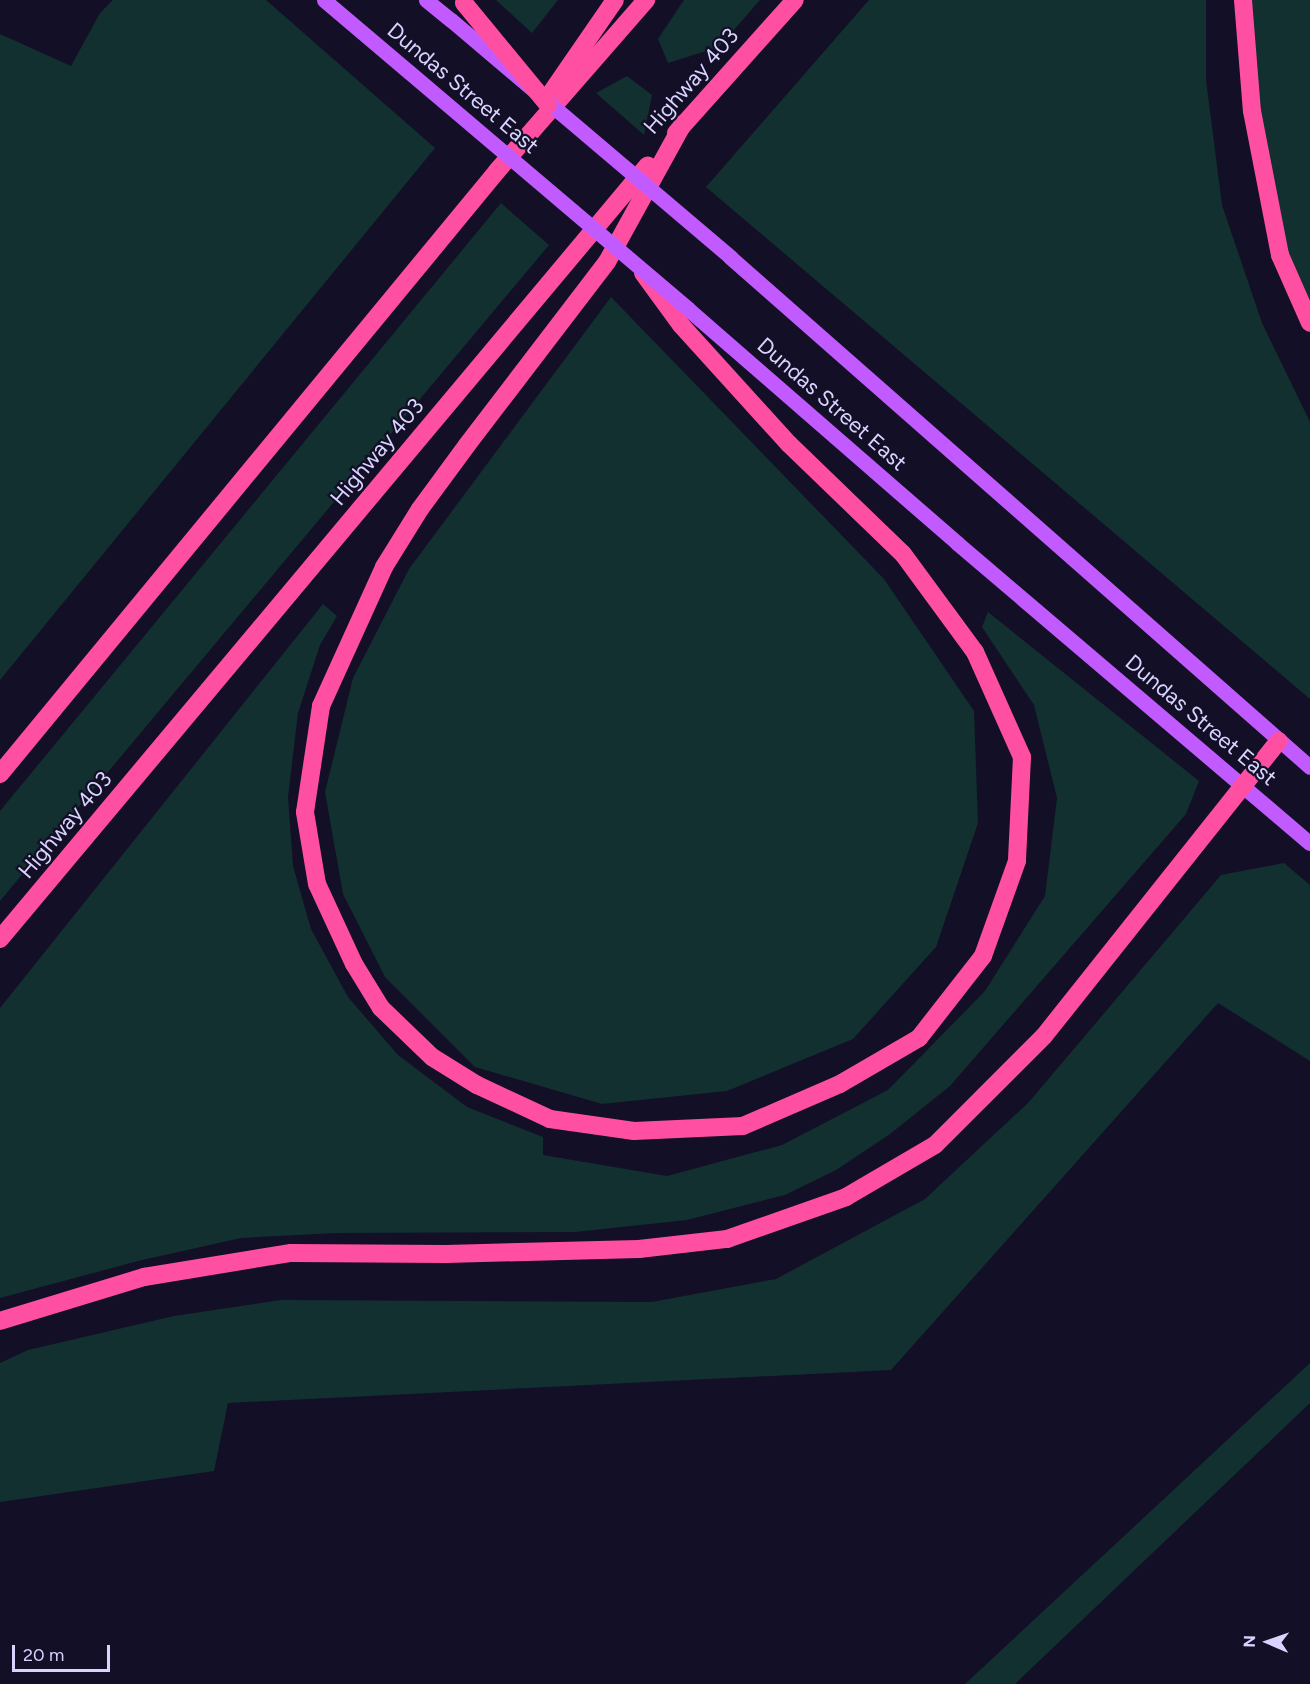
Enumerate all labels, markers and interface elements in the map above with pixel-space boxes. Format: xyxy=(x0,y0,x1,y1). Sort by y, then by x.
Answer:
street label: Dundas Street East xyxy=(382,17,544,159)
street label: Highway 403 xyxy=(638,23,744,139)
street label: Dundas Street East xyxy=(752,332,912,476)
street label: Highway 403 xyxy=(325,393,429,511)
street label: Dundas Street East xyxy=(1120,649,1282,791)
street label: Highway 403 xyxy=(13,766,117,884)
north arrow xyxy=(1238,1612,1298,1672)
scale bar xyxy=(15,1633,112,1671)
text: N xyxy=(1240,1635,1259,1648)
text: 20 m xyxy=(23,1644,64,1666)

